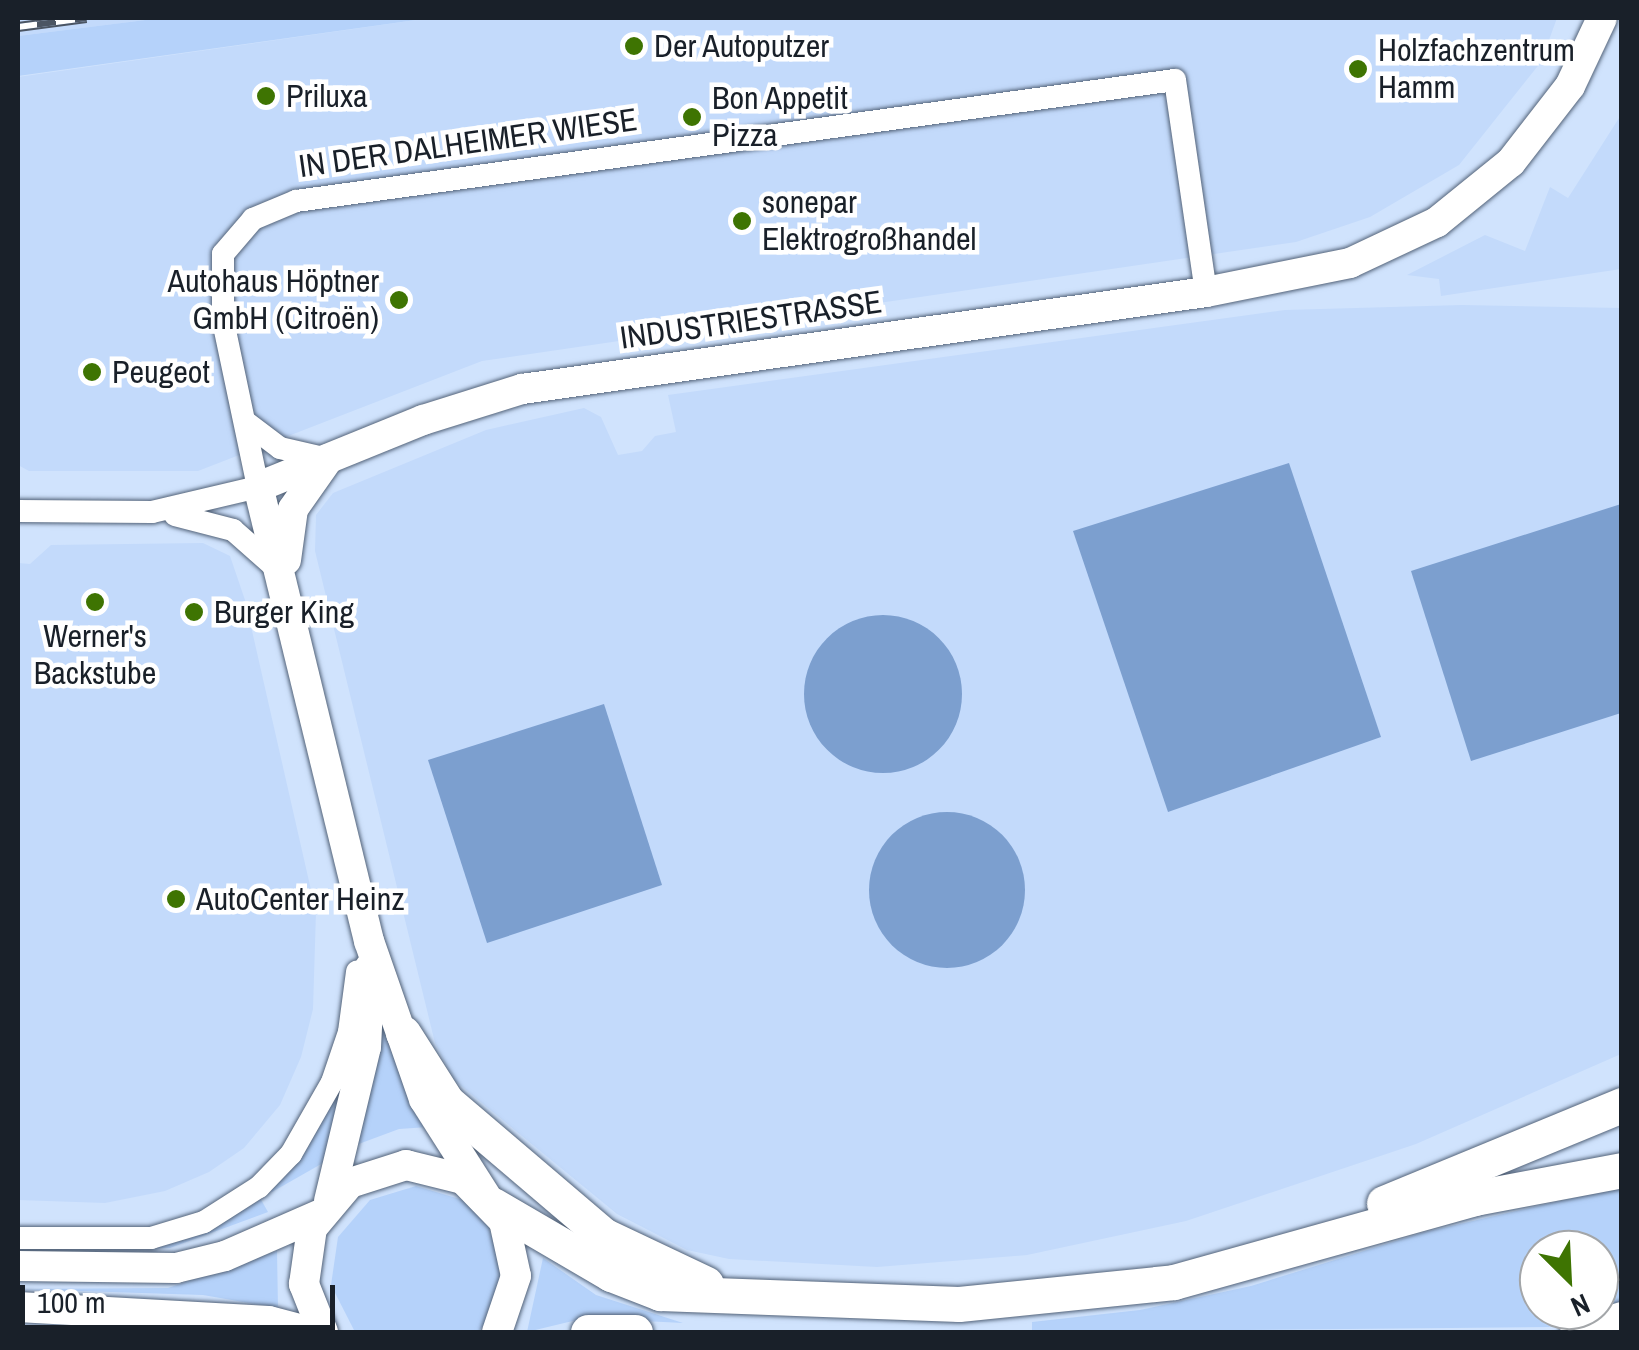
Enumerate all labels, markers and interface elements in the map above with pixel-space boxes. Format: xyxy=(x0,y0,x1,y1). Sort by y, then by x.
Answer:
place label: Der Autoputzer xyxy=(654,27,830,65)
place label: Holzfachzentrum Hamm xyxy=(1378,32,1575,107)
marker: Der Autoputzer xyxy=(623,35,645,57)
marker: Holzfachzentrum Hamm xyxy=(1347,58,1369,80)
place label: Priluxa xyxy=(286,77,368,115)
place label: Bon Appetit Pizza xyxy=(712,80,849,155)
marker: Priluxa xyxy=(255,85,277,107)
street label: IN DER DALHEIMER WIESE xyxy=(296,100,640,186)
marker: Bon Appetit Pizza xyxy=(681,106,703,128)
place label: sonepar Elektrogroßhandel xyxy=(762,184,976,259)
marker: sonepar Elektrogroßhandel xyxy=(731,210,753,232)
place label: Autohaus Höptner GmbH (Citroën) xyxy=(167,263,379,338)
street label: INDUSTRIESTRASSE xyxy=(618,283,884,357)
marker: Autohaus Höptner GmbH (Citroën) xyxy=(388,289,410,311)
place label: Peugeot xyxy=(112,353,210,391)
marker: Peugeot xyxy=(81,361,103,383)
marker: Werner's Backstube xyxy=(84,591,106,613)
place label: Burger King xyxy=(214,593,354,631)
marker: Burger King xyxy=(183,601,205,623)
place label: Werner's Backstube xyxy=(34,618,156,693)
place label: AutoCenter Heinz xyxy=(196,880,405,918)
marker: AutoCenter Heinz xyxy=(165,888,187,910)
north arrow xyxy=(1519,1230,1619,1330)
scale bar xyxy=(25,1265,340,1327)
text: 100 m xyxy=(37,1282,105,1322)
text: N xyxy=(1565,1285,1596,1326)

